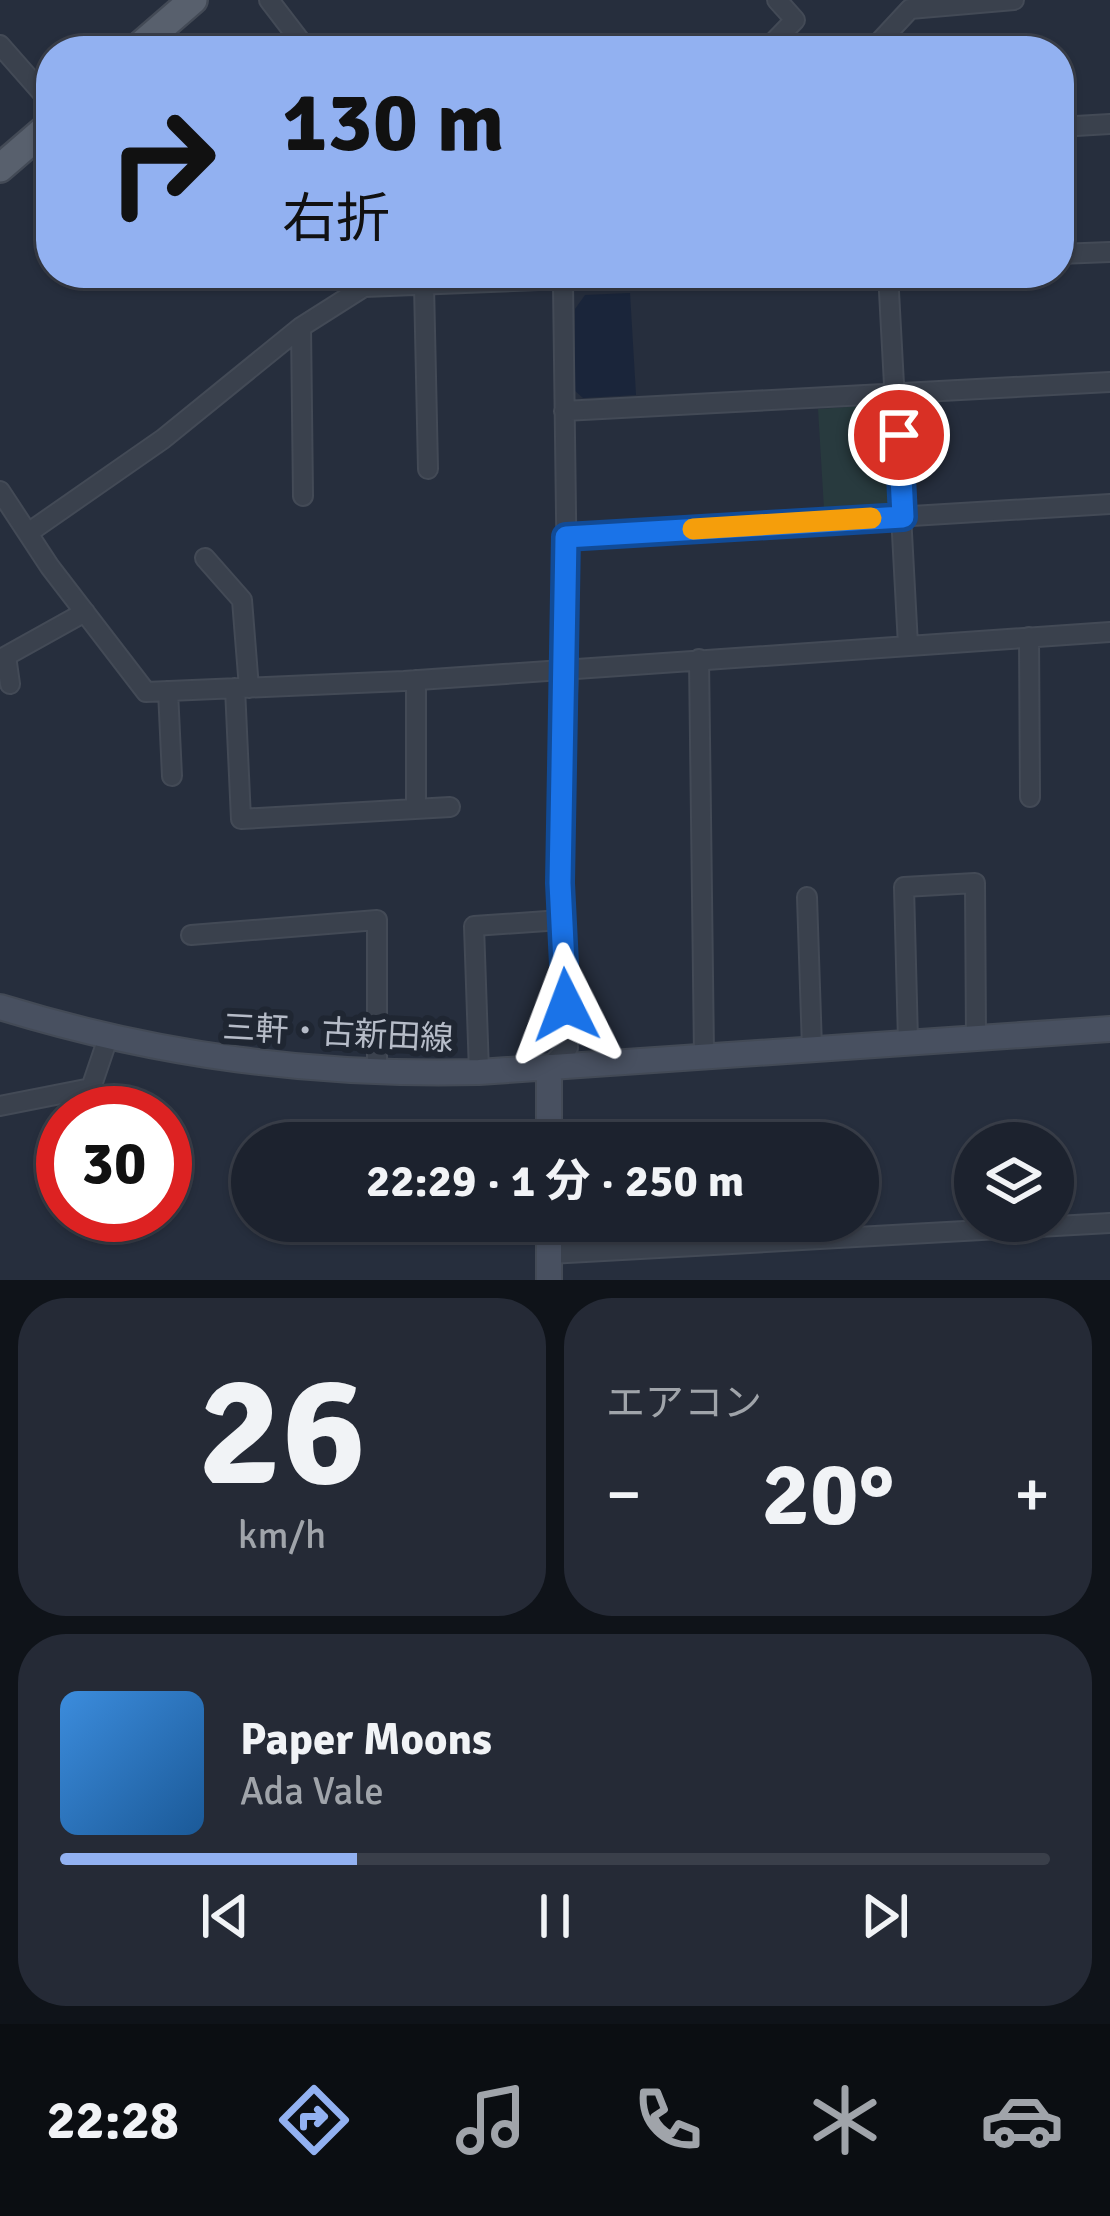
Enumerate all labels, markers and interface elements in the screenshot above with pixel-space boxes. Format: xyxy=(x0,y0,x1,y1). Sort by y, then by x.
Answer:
text: 130 m xyxy=(282,71,504,175)
icon: right xyxy=(84,84,240,240)
text: 右折 xyxy=(282,186,390,253)
pin xyxy=(848,384,950,486)
icon: arrive xyxy=(866,402,932,468)
position arrow xyxy=(503,942,629,1068)
street label: 三軒・古新田線 xyxy=(222,1007,454,1060)
speed limit sign: 30 xyxy=(36,1086,192,1242)
map controls xyxy=(954,1122,1074,1242)
button: layers xyxy=(954,1122,1074,1242)
text: 22:29 · 1 分 · 250 m xyxy=(366,1154,744,1209)
text: 26 xyxy=(198,1336,366,1529)
text: エアコン xyxy=(606,1379,762,1427)
text: 20° xyxy=(761,1439,895,1550)
text: − xyxy=(606,1454,642,1535)
text: + xyxy=(1014,1454,1050,1535)
text: km/h xyxy=(238,1511,326,1559)
text: Paper Moons xyxy=(240,1712,492,1767)
text: Ada Vale xyxy=(240,1767,384,1815)
icon: previous xyxy=(192,1883,258,1949)
icon: pause xyxy=(522,1883,588,1949)
icon: next xyxy=(852,1883,918,1949)
icon: directions xyxy=(272,2078,356,2162)
icon: music xyxy=(449,2078,533,2162)
icon: phone xyxy=(626,2078,710,2162)
icon: climate xyxy=(803,2078,887,2162)
icon: car xyxy=(980,2078,1064,2162)
text: 22:28 xyxy=(46,2087,179,2154)

